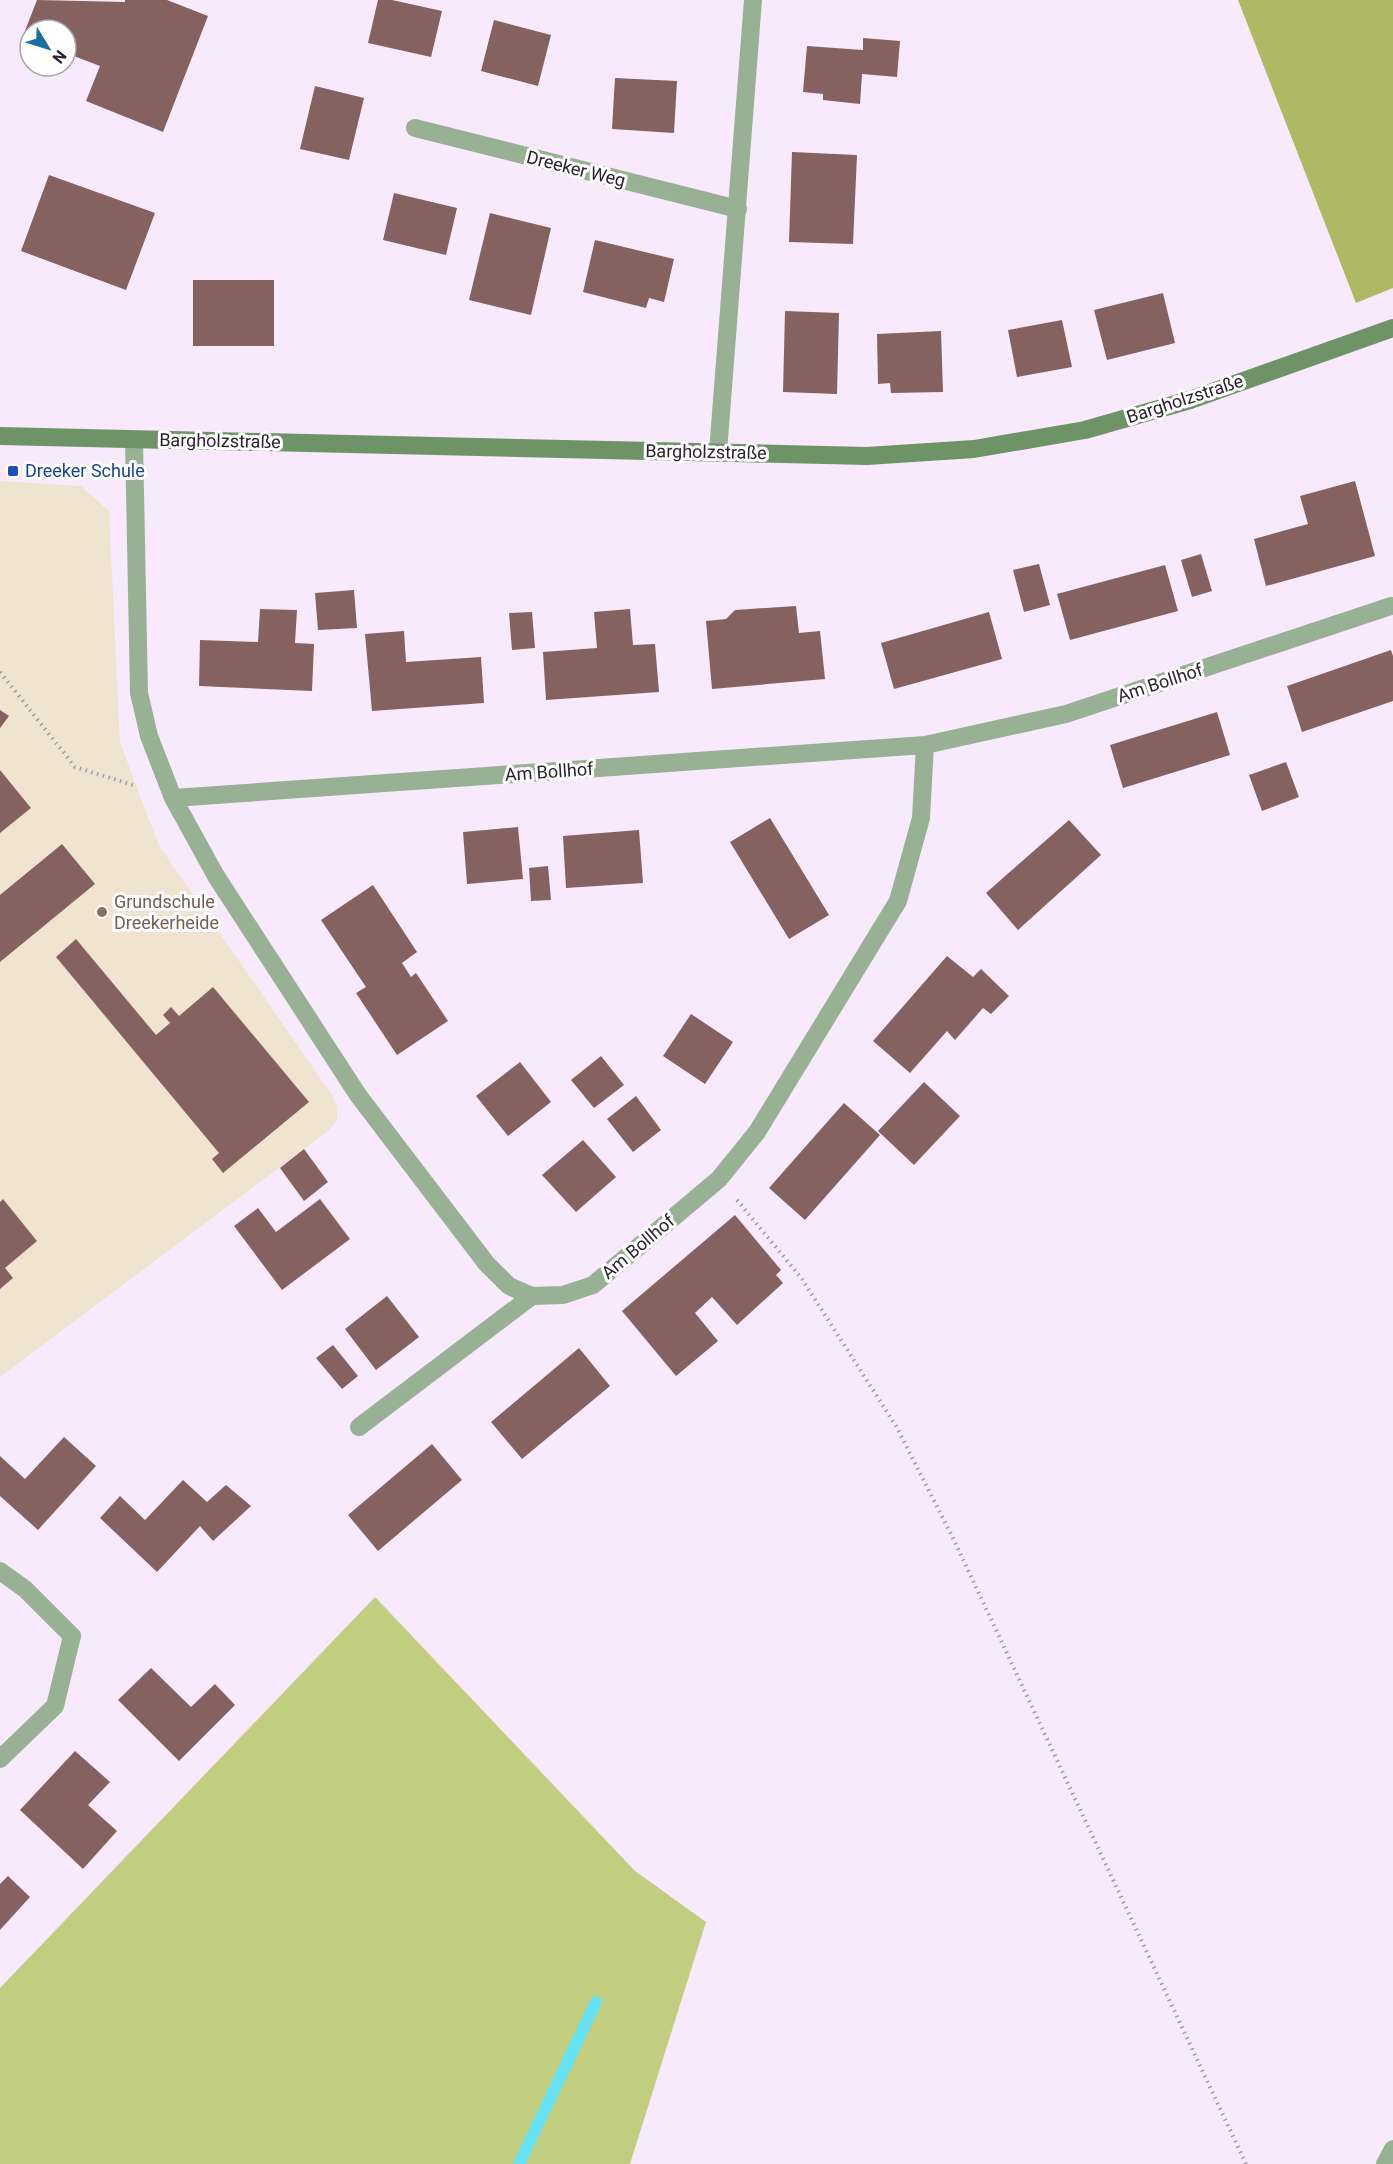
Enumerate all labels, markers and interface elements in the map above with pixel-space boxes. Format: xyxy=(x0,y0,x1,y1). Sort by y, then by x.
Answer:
north arrow xyxy=(18,18,78,78)
text: N xyxy=(48,47,70,67)
street label: Dreeker Weg xyxy=(524,146,628,191)
street label: Bargholzstraße xyxy=(1124,370,1246,427)
street label: Bargholzstraße xyxy=(159,429,281,452)
street label: Bargholzstraße xyxy=(645,440,767,463)
place label: Dreeker Schule xyxy=(25,460,145,481)
marker: Dreeker Schule xyxy=(6,464,20,478)
street label: Am Bollhof xyxy=(1114,659,1206,706)
street label: Am Bollhof xyxy=(504,758,595,785)
place label: Grundschule Dreekerheide xyxy=(114,891,219,933)
marker: Grundschule Dreekerheide xyxy=(95,905,109,919)
street label: Am Bollhof xyxy=(597,1210,679,1283)

